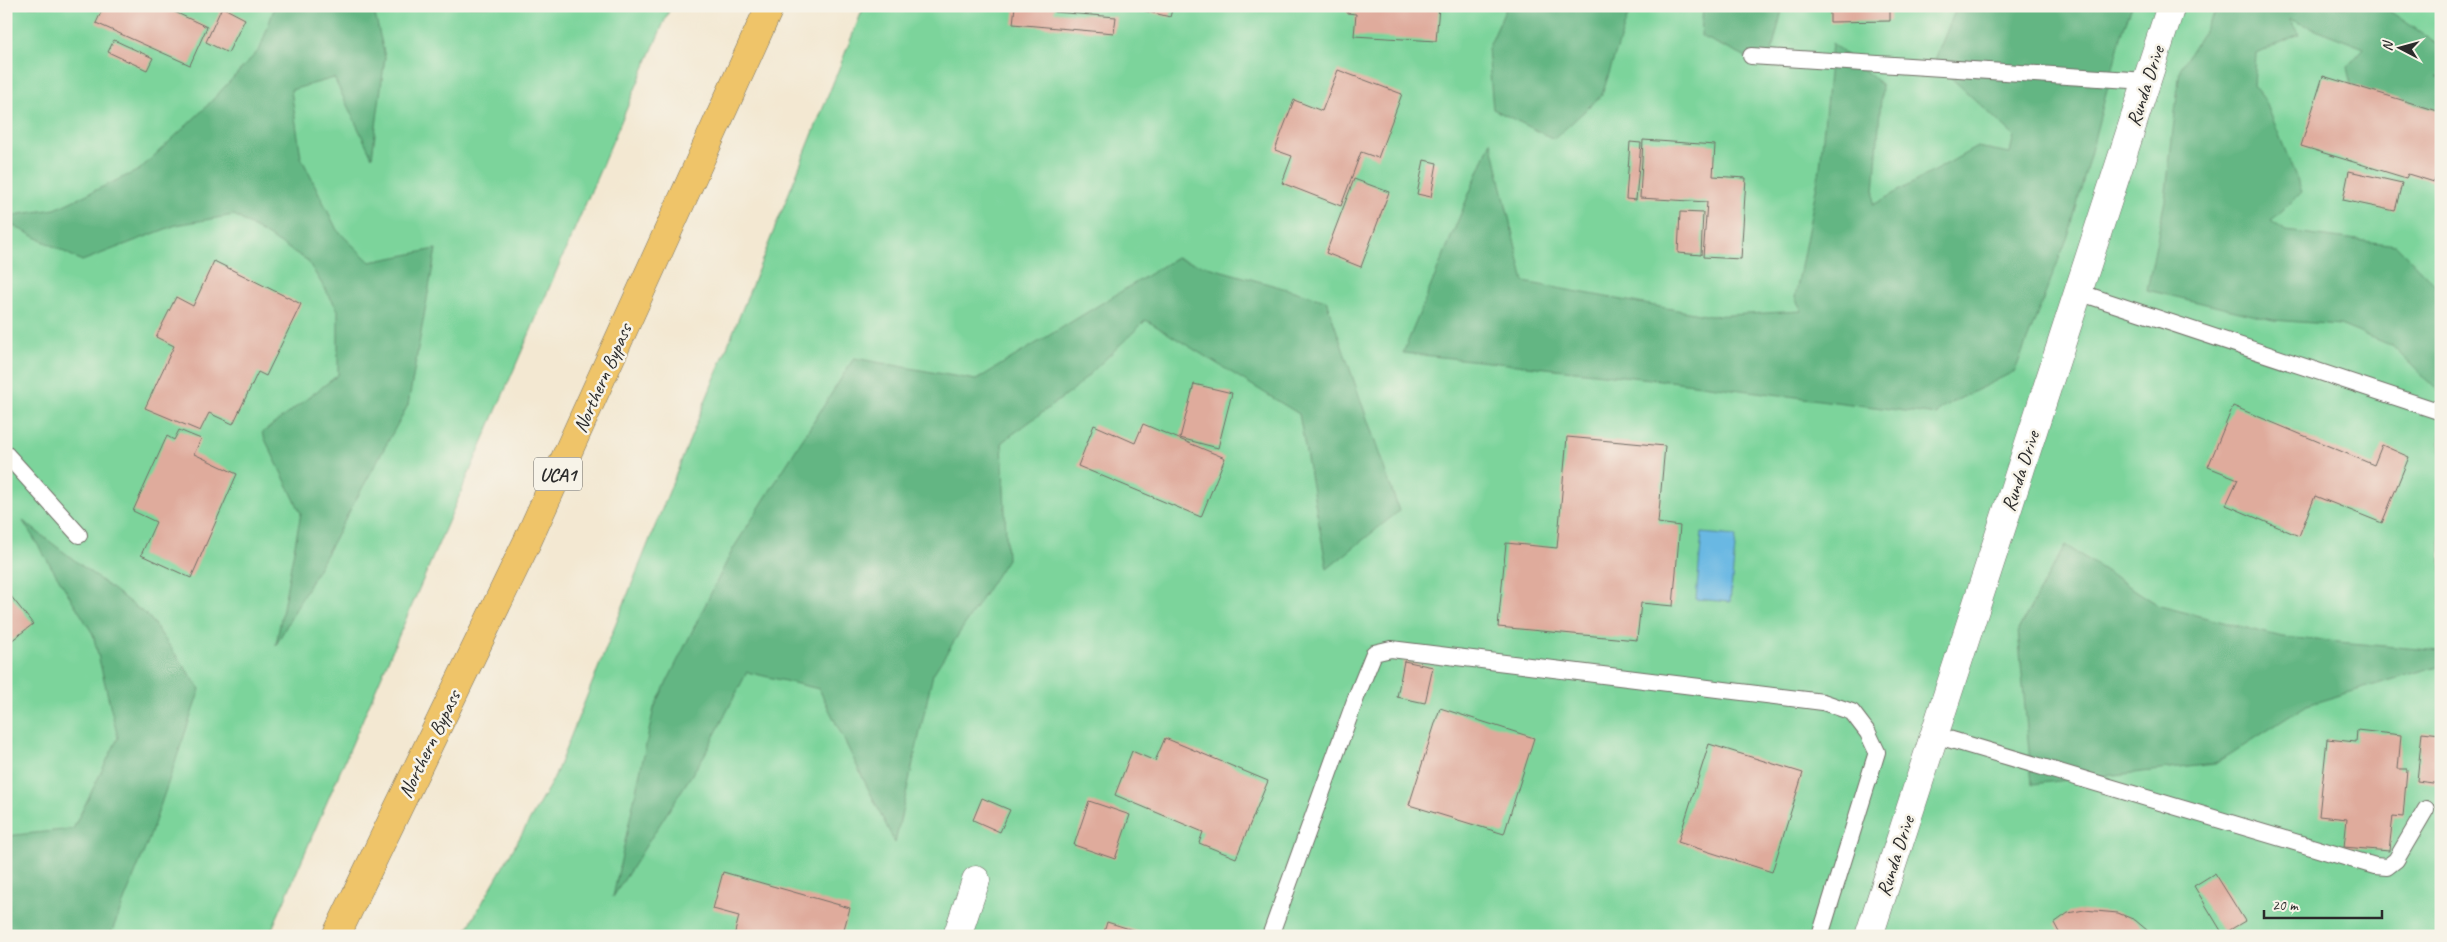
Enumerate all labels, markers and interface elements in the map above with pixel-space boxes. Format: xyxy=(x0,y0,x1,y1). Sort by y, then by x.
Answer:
north arrow xyxy=(2374,22,2424,72)
text: N xyxy=(2379,39,2397,52)
street label: Runda Drive xyxy=(2121,41,2171,129)
street label: Northern Bypass xyxy=(567,318,638,437)
street label: Runda Drive xyxy=(1996,426,2046,514)
road number: UCA1 xyxy=(534,458,582,490)
street label: Northern Bypass xyxy=(393,684,467,802)
street label: Runda Drive xyxy=(1871,811,1921,899)
scale bar xyxy=(2264,887,2382,919)
text: 20 m xyxy=(2272,896,2299,915)

